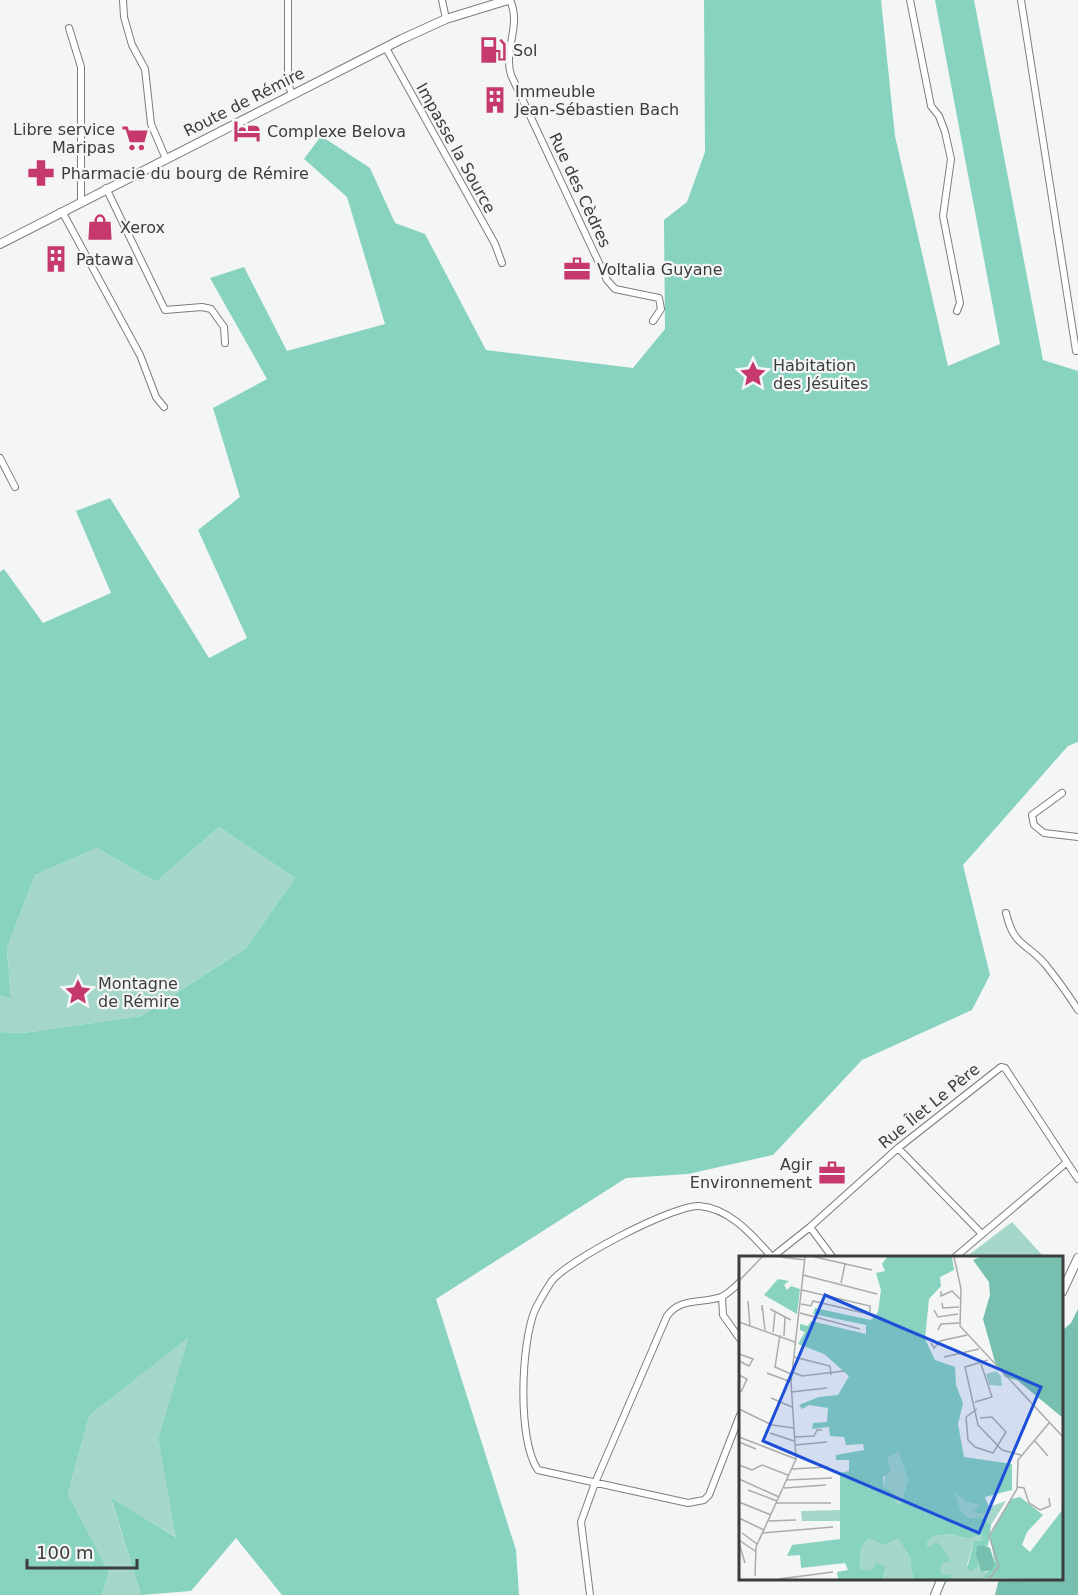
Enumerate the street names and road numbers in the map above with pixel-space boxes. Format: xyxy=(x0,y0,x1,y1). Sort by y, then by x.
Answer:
street label: Route de Rémire xyxy=(180,63,308,141)
street label: Impasse la Source xyxy=(412,79,500,217)
street label: Rue des Cèdres xyxy=(545,130,615,250)
street label: Rue Îlet Le Père xyxy=(875,1059,983,1153)

